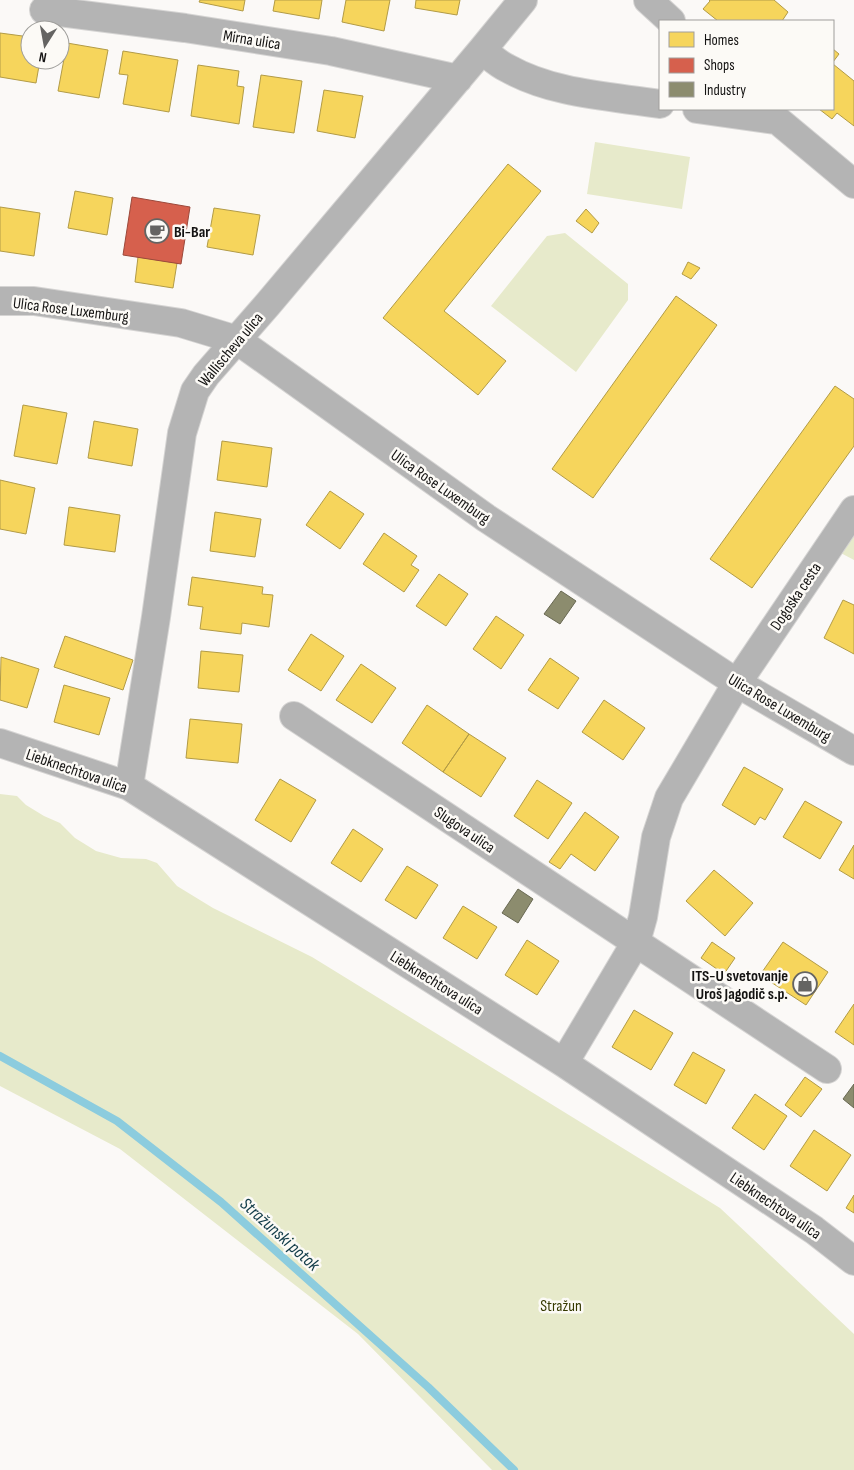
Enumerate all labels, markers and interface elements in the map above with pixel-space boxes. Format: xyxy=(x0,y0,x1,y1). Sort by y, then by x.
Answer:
north arrow xyxy=(20,20,70,70)
legend xyxy=(659,20,834,110)
street label: Mirna ulica xyxy=(222,27,282,54)
text: Homes xyxy=(704,31,739,50)
text: N xyxy=(37,48,48,66)
text: Shops xyxy=(704,56,735,75)
text: Industry xyxy=(704,81,746,100)
cafe icon: Bi-Bar xyxy=(144,218,170,244)
place label: Bi-Bar xyxy=(174,223,210,242)
street label: Ulica Rose Luxemburg xyxy=(12,294,130,327)
street label: Wallischeva ulica xyxy=(195,309,268,391)
street label: Ulica Rose Luxemburg xyxy=(387,446,493,528)
street label: Dogoška cesta xyxy=(767,559,826,634)
street label: Ulica Rose Luxemburg xyxy=(724,670,834,746)
street label: Liebknechtova ulica xyxy=(23,745,130,798)
street label: Slugova ulica xyxy=(430,803,498,858)
street label: Liebknechtova ulica xyxy=(386,947,486,1019)
place label: ITS-U svetovanje Uroš Jagodič s.p. xyxy=(692,967,788,1004)
shop icon: ITS-U svetovanje Uroš Jagodič s.p. xyxy=(792,971,818,997)
street label: Liebknechtova ulica xyxy=(726,1169,824,1244)
water label: Stražunski potok xyxy=(236,1193,325,1276)
park label: Stražun xyxy=(540,1297,582,1316)

